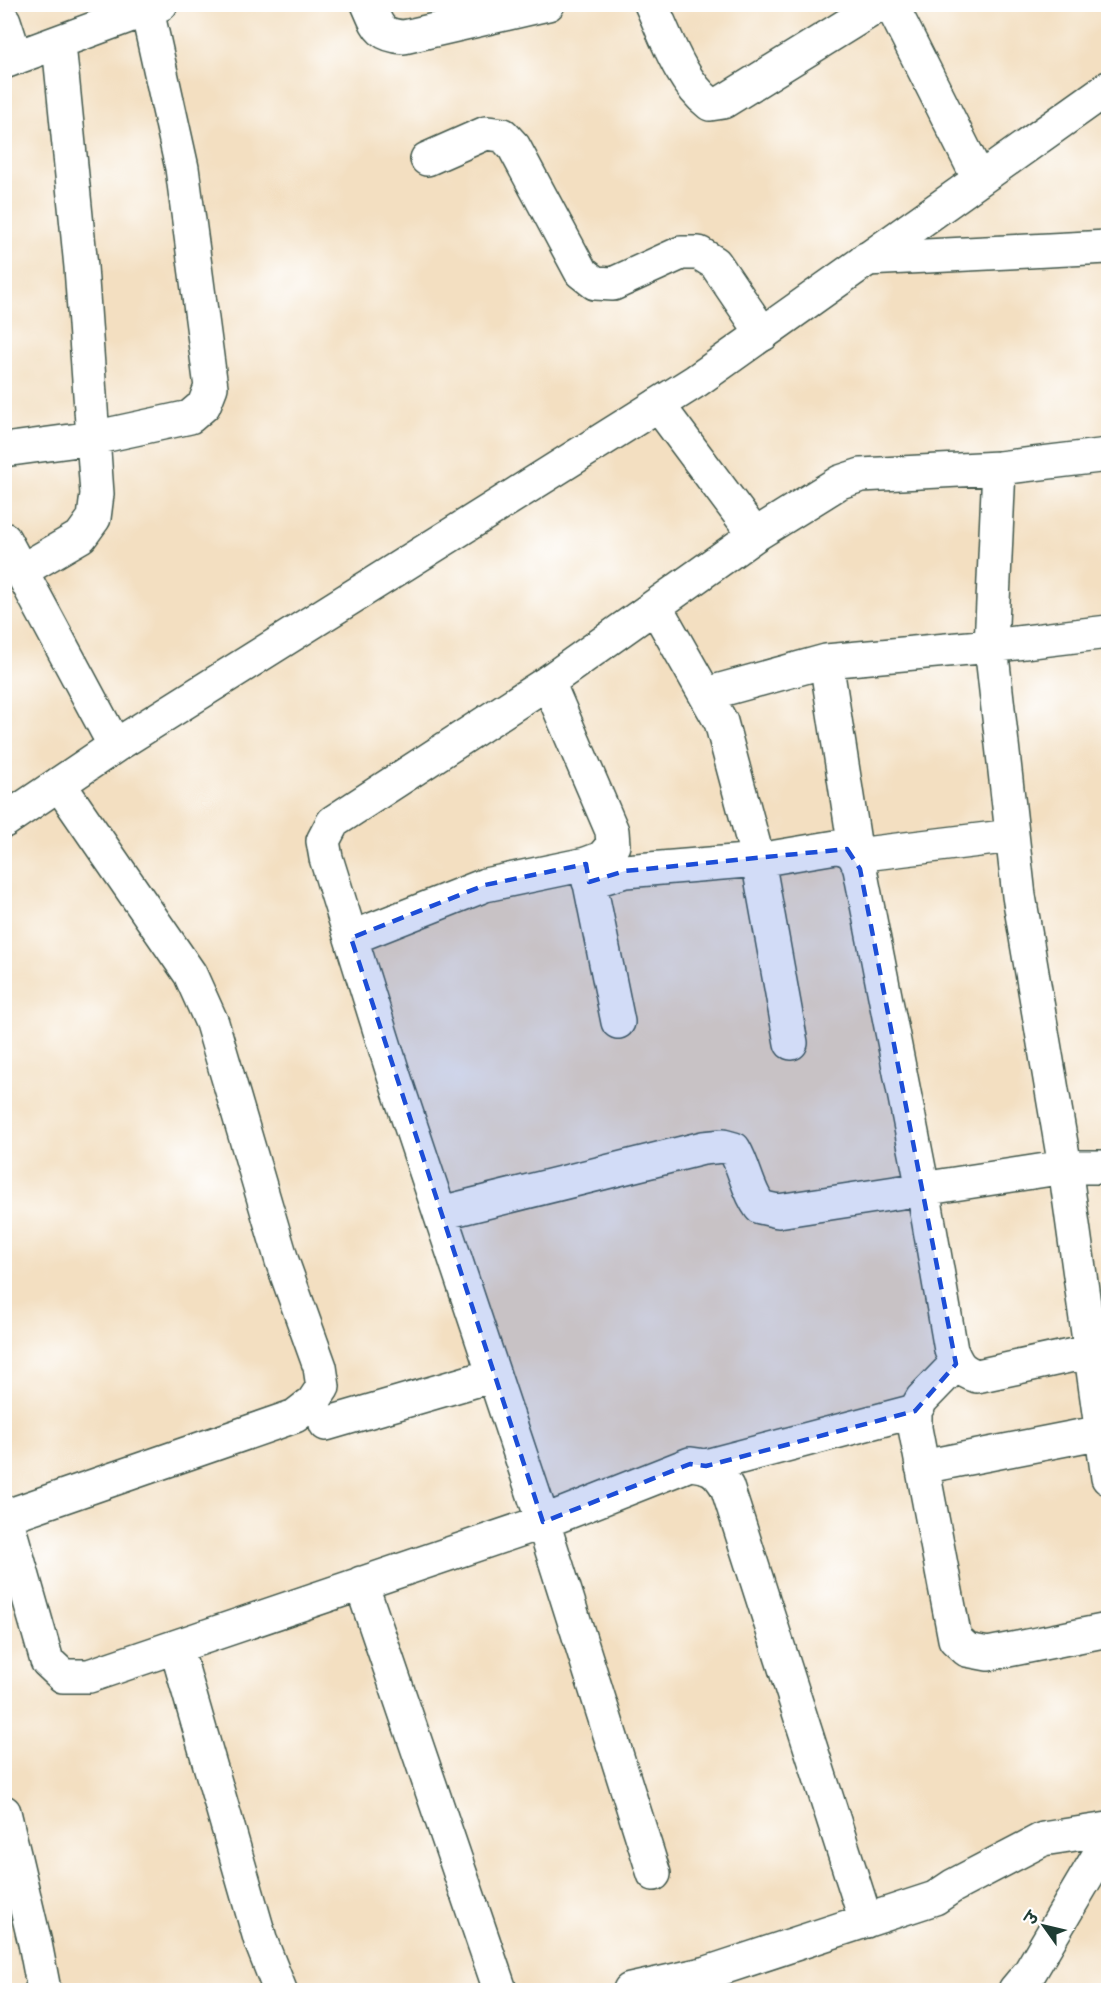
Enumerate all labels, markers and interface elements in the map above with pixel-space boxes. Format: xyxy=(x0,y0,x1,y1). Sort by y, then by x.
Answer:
north arrow xyxy=(1014,1896,1074,1956)
text: उ xyxy=(1020,1907,1045,1930)

